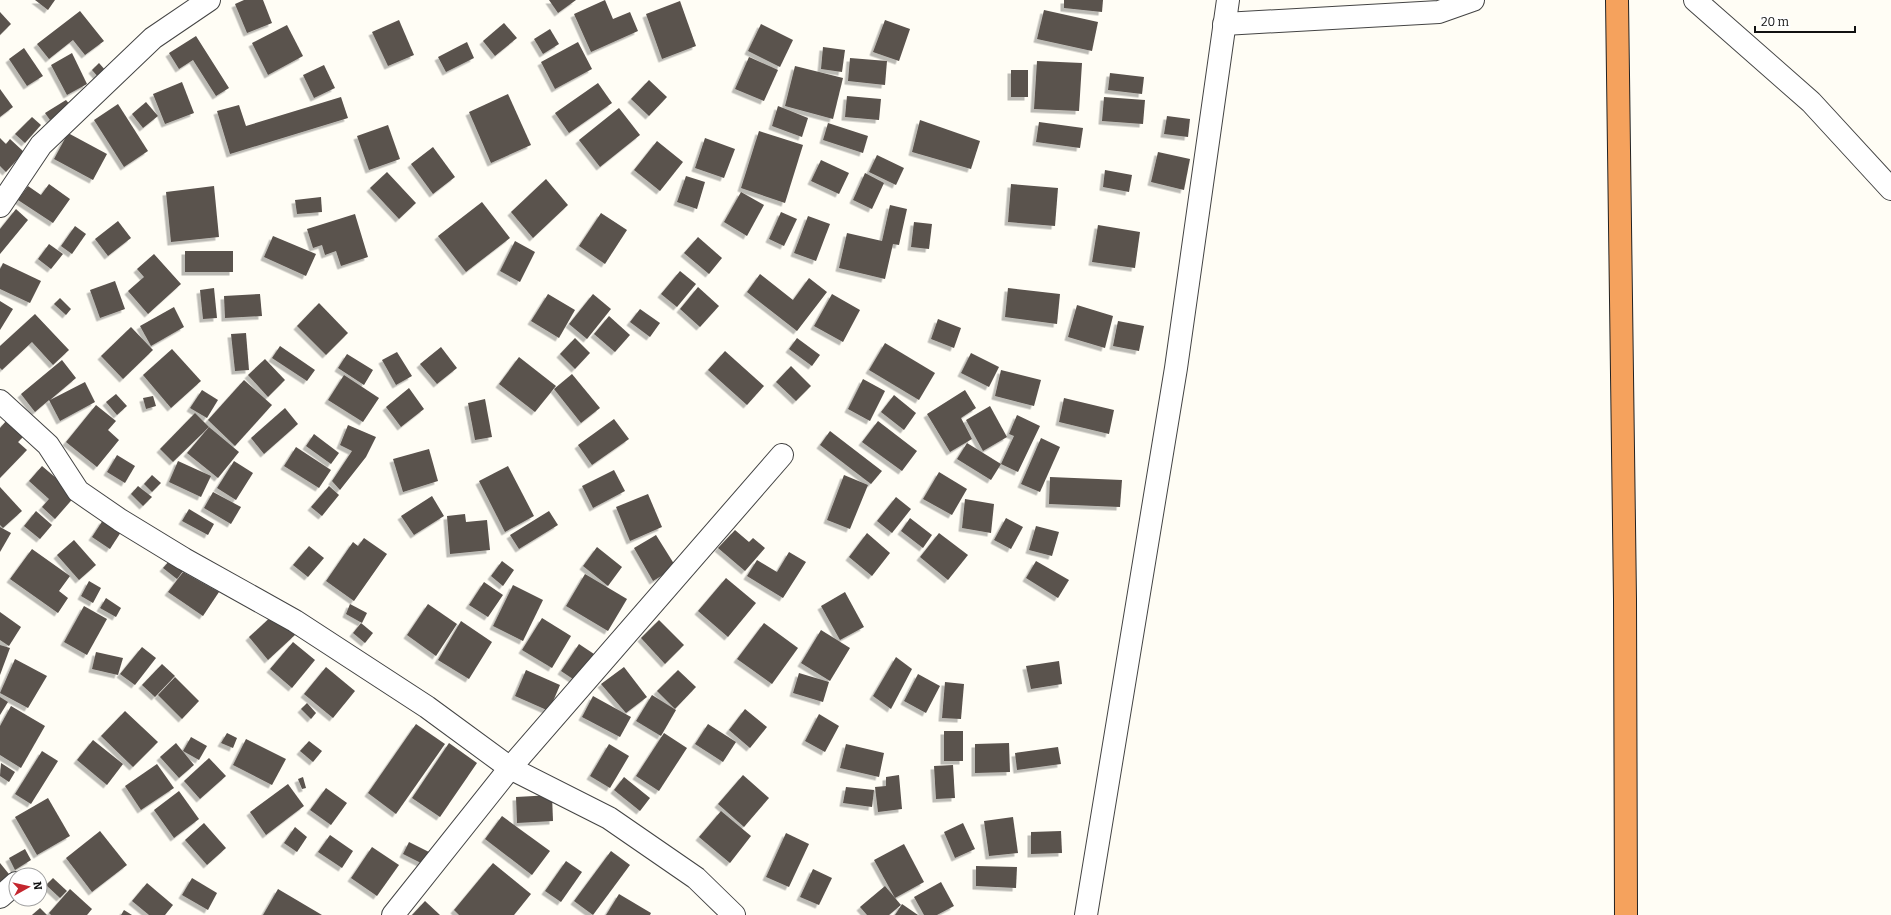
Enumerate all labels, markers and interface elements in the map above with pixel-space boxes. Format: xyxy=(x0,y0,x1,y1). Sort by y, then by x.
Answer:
scale bar xyxy=(1755,8,1855,34)
text: 20 m xyxy=(1761,15,1790,29)
north arrow xyxy=(8,867,48,907)
text: N xyxy=(30,881,45,891)

